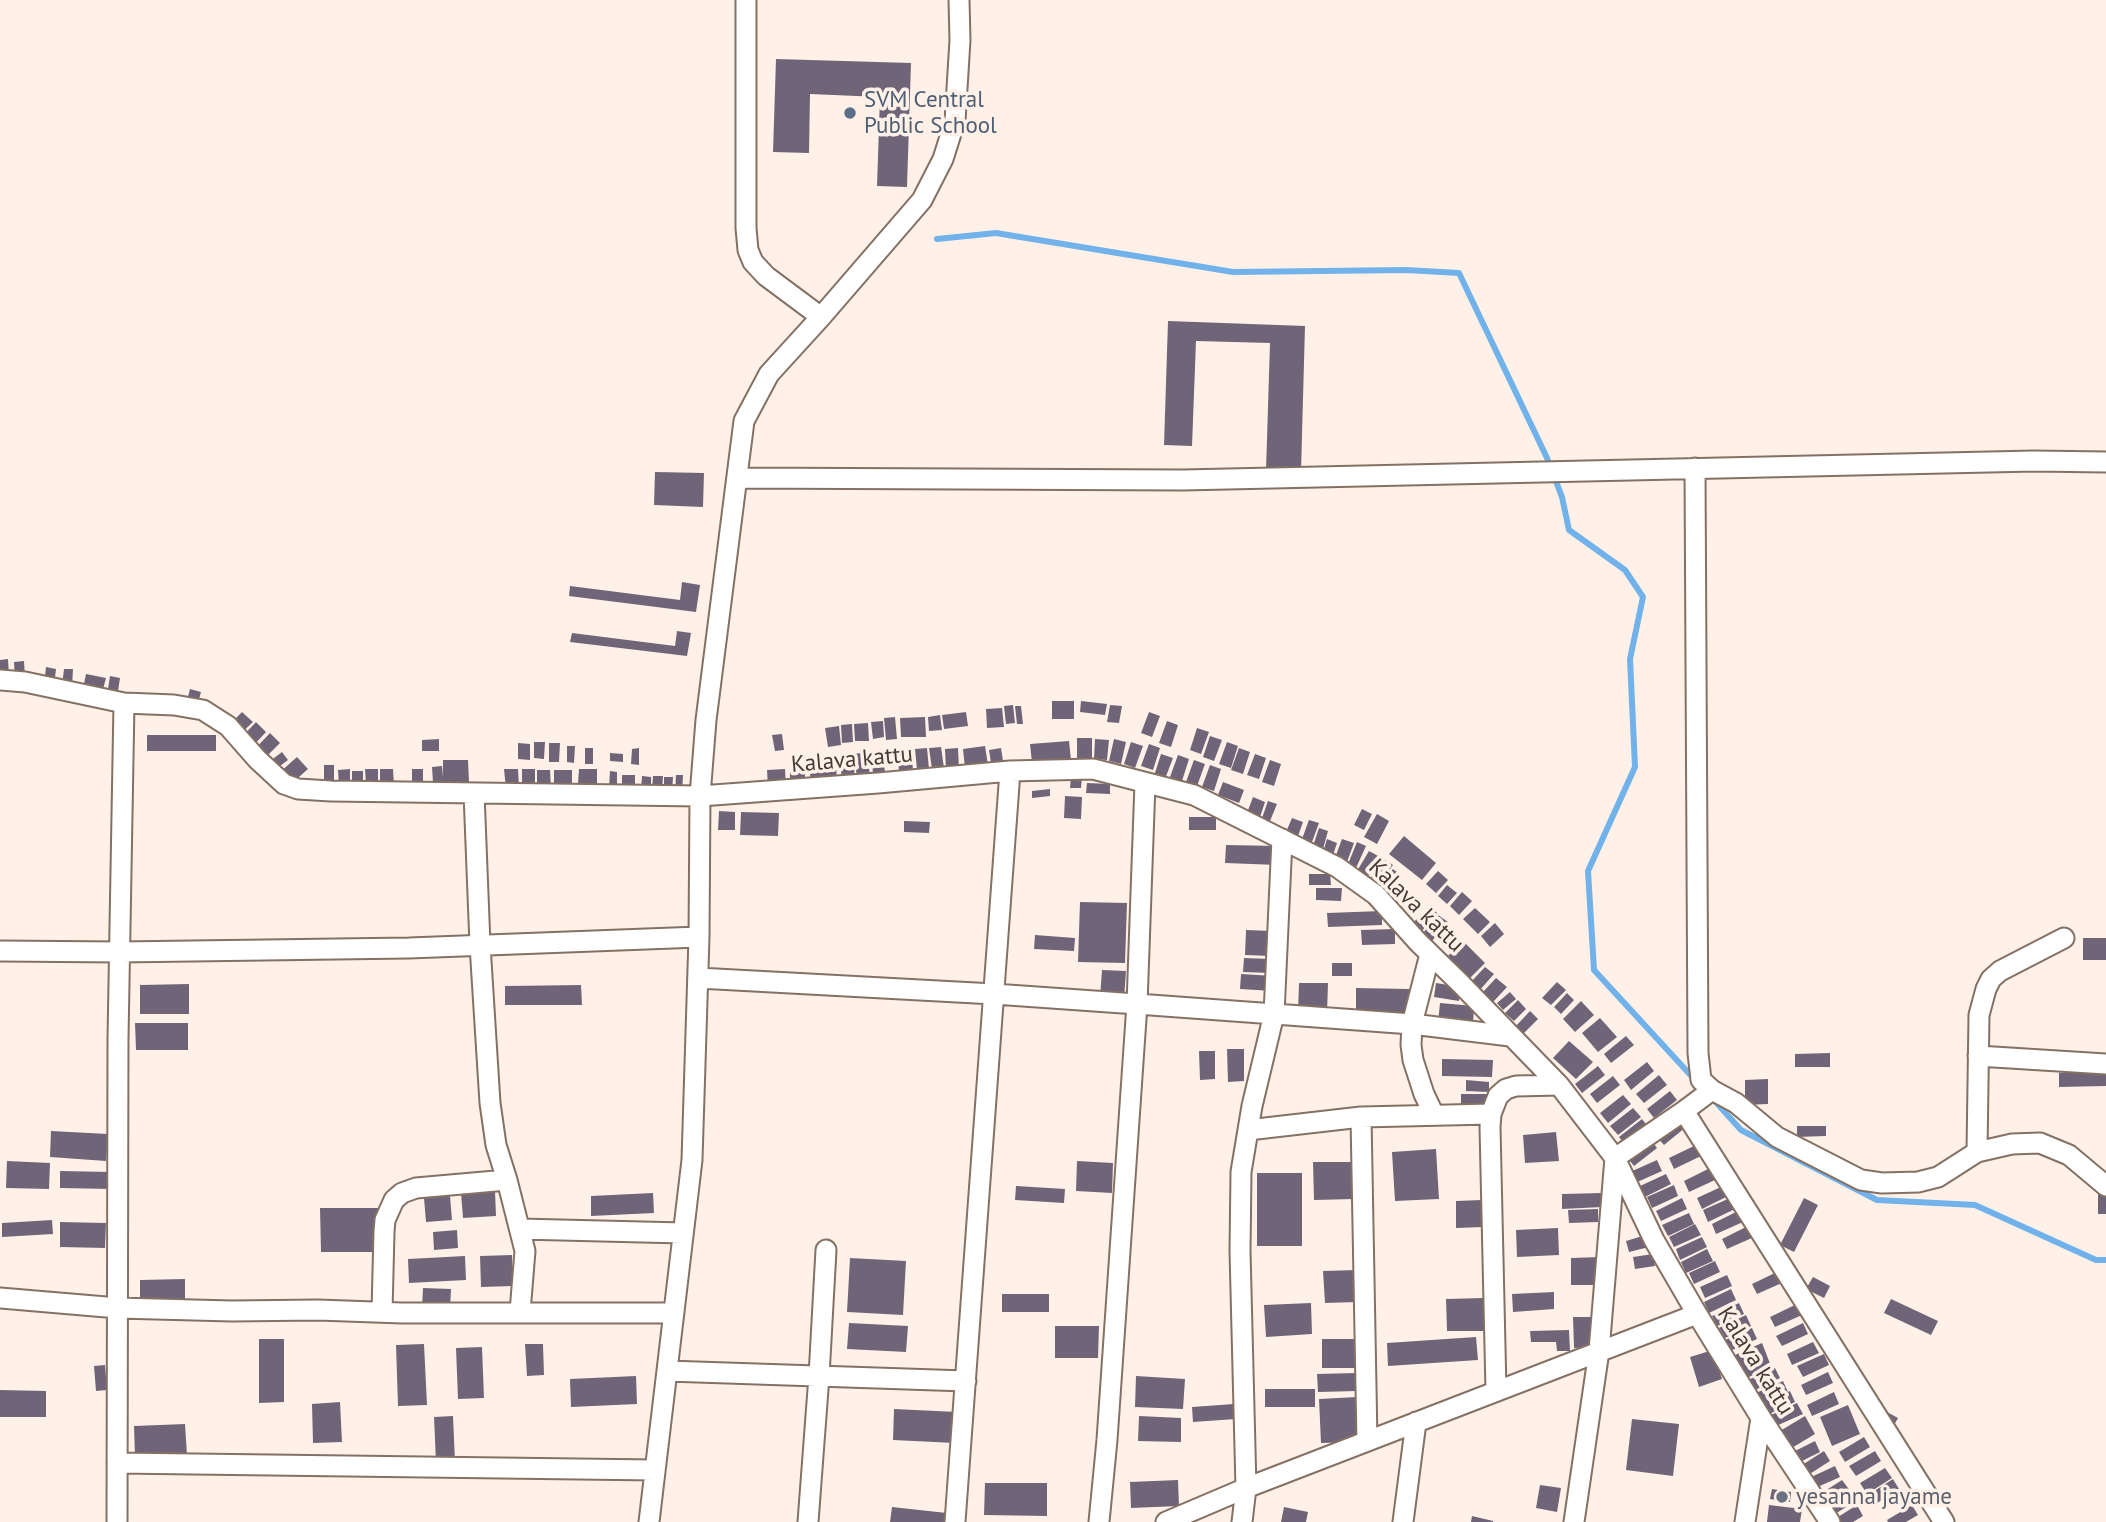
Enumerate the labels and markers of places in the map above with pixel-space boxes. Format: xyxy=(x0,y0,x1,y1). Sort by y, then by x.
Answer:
place label: SVM Central Public School xyxy=(864,86,997,140)
marker: SVM Central Public School xyxy=(842,105,858,121)
place label: yesanna jayame xyxy=(1796,1483,1952,1511)
marker: yesanna jayame xyxy=(1774,1489,1790,1505)

